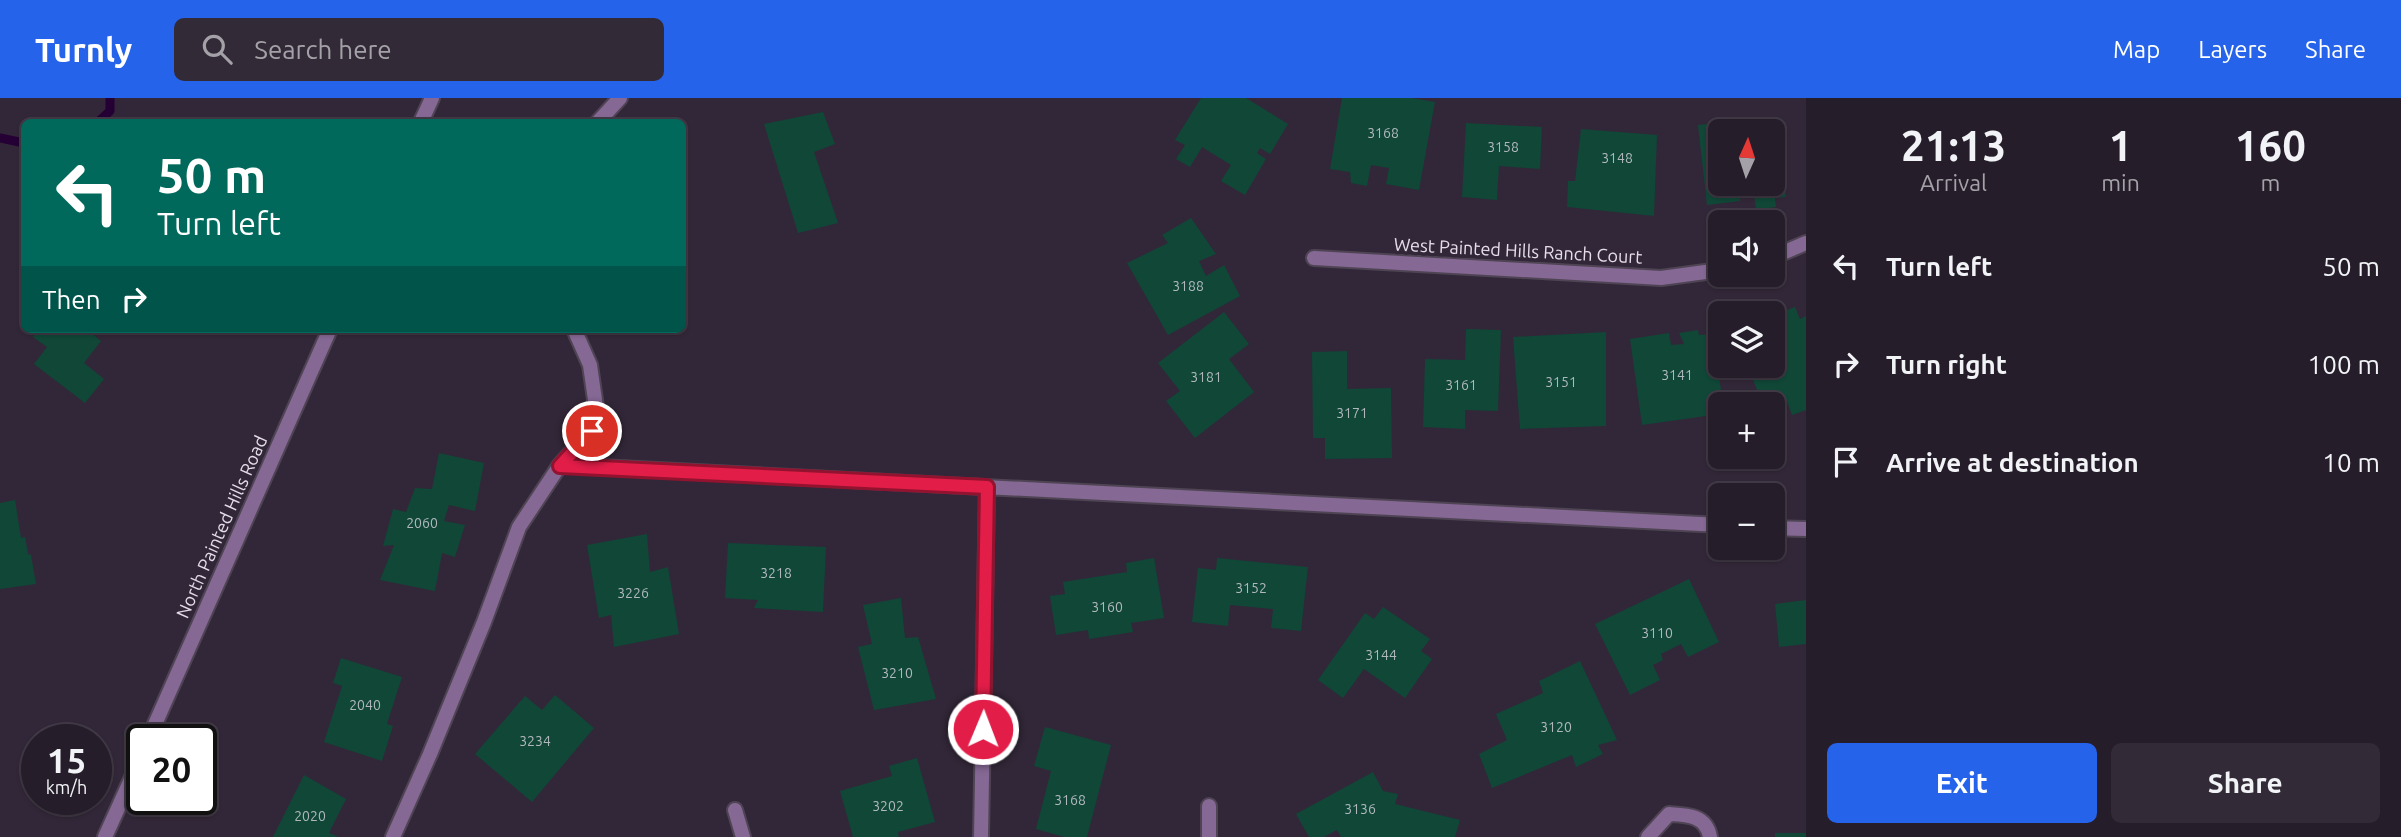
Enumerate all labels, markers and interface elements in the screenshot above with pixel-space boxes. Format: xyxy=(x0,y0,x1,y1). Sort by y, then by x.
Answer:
search box xyxy=(174,18,664,81)
icon: search xyxy=(198,30,236,68)
text: Turnly xyxy=(35,31,132,68)
text: Search here xyxy=(254,35,392,64)
text: Map xyxy=(2113,36,2160,63)
text: Layers xyxy=(2198,36,2267,63)
text: Share xyxy=(2305,36,2366,63)
north arrow xyxy=(1708,119,1785,196)
map controls xyxy=(1708,119,1785,560)
text: 21:13 xyxy=(1901,122,2006,169)
text: 1 xyxy=(2109,122,2132,169)
text: 160 xyxy=(2235,122,2306,169)
house number: 3168 xyxy=(1367,125,1399,141)
house number: 3158 xyxy=(1487,139,1519,155)
icon: left xyxy=(42,147,133,238)
text: 50 m xyxy=(157,147,266,202)
house number: 3148 xyxy=(1601,150,1633,166)
text: Arrival xyxy=(1920,170,1987,195)
text: min xyxy=(2101,170,2140,195)
text: m xyxy=(2260,170,2280,195)
text: Turn left xyxy=(157,205,281,241)
button: sound xyxy=(1708,210,1785,287)
street label: West Painted Hills Ranch Court xyxy=(1393,234,1643,267)
icon: left xyxy=(1827,247,1865,285)
text: Turn left xyxy=(1886,252,1992,281)
text: 50 m xyxy=(2322,252,2380,281)
house number: 3188 xyxy=(1172,278,1204,294)
icon: right xyxy=(115,280,153,318)
text: Then xyxy=(42,285,101,314)
button: layers xyxy=(1708,301,1785,378)
icon: right xyxy=(1827,345,1865,383)
text: Turn right xyxy=(1886,350,2007,379)
text: 100 m xyxy=(2308,350,2380,379)
house number: 3141 xyxy=(1661,367,1693,383)
house number: 3181 xyxy=(1190,369,1222,385)
house number: 3151 xyxy=(1545,374,1577,390)
house number: 3161 xyxy=(1445,377,1477,393)
button: + xyxy=(1708,392,1785,469)
pin xyxy=(562,401,622,461)
house number: 3171 xyxy=(1336,405,1368,421)
icon: arrive xyxy=(573,412,611,450)
street label: North Painted Hills Road xyxy=(172,432,270,621)
icon: arrive xyxy=(1827,443,1865,481)
text: Arrive at destination xyxy=(1886,448,2139,477)
text: 10 m xyxy=(2322,448,2380,477)
button: − xyxy=(1708,483,1785,560)
house number: 2060 xyxy=(406,515,438,531)
house number: 3218 xyxy=(760,565,792,581)
house number: 3152 xyxy=(1235,580,1267,596)
house number: 3226 xyxy=(617,585,649,601)
house number: 3160 xyxy=(1091,599,1123,615)
house number: 3110 xyxy=(1641,625,1673,641)
house number: 3144 xyxy=(1365,647,1397,663)
house number: 3210 xyxy=(881,665,913,681)
position arrow xyxy=(946,692,1020,766)
house number: 2040 xyxy=(349,697,381,713)
house number: 3120 xyxy=(1540,719,1572,735)
speed limit sign: 20 xyxy=(126,724,217,815)
house number: 3234 xyxy=(519,733,551,749)
text: 15 xyxy=(47,740,86,780)
button: Exit xyxy=(1827,743,2097,823)
button: Share xyxy=(2111,743,2380,823)
text: km/h xyxy=(46,777,87,797)
house number: 3168 xyxy=(1054,792,1086,808)
house number: 3202 xyxy=(872,798,904,814)
house number: 3136 xyxy=(1344,801,1376,817)
house number: 2020 xyxy=(294,808,326,824)

